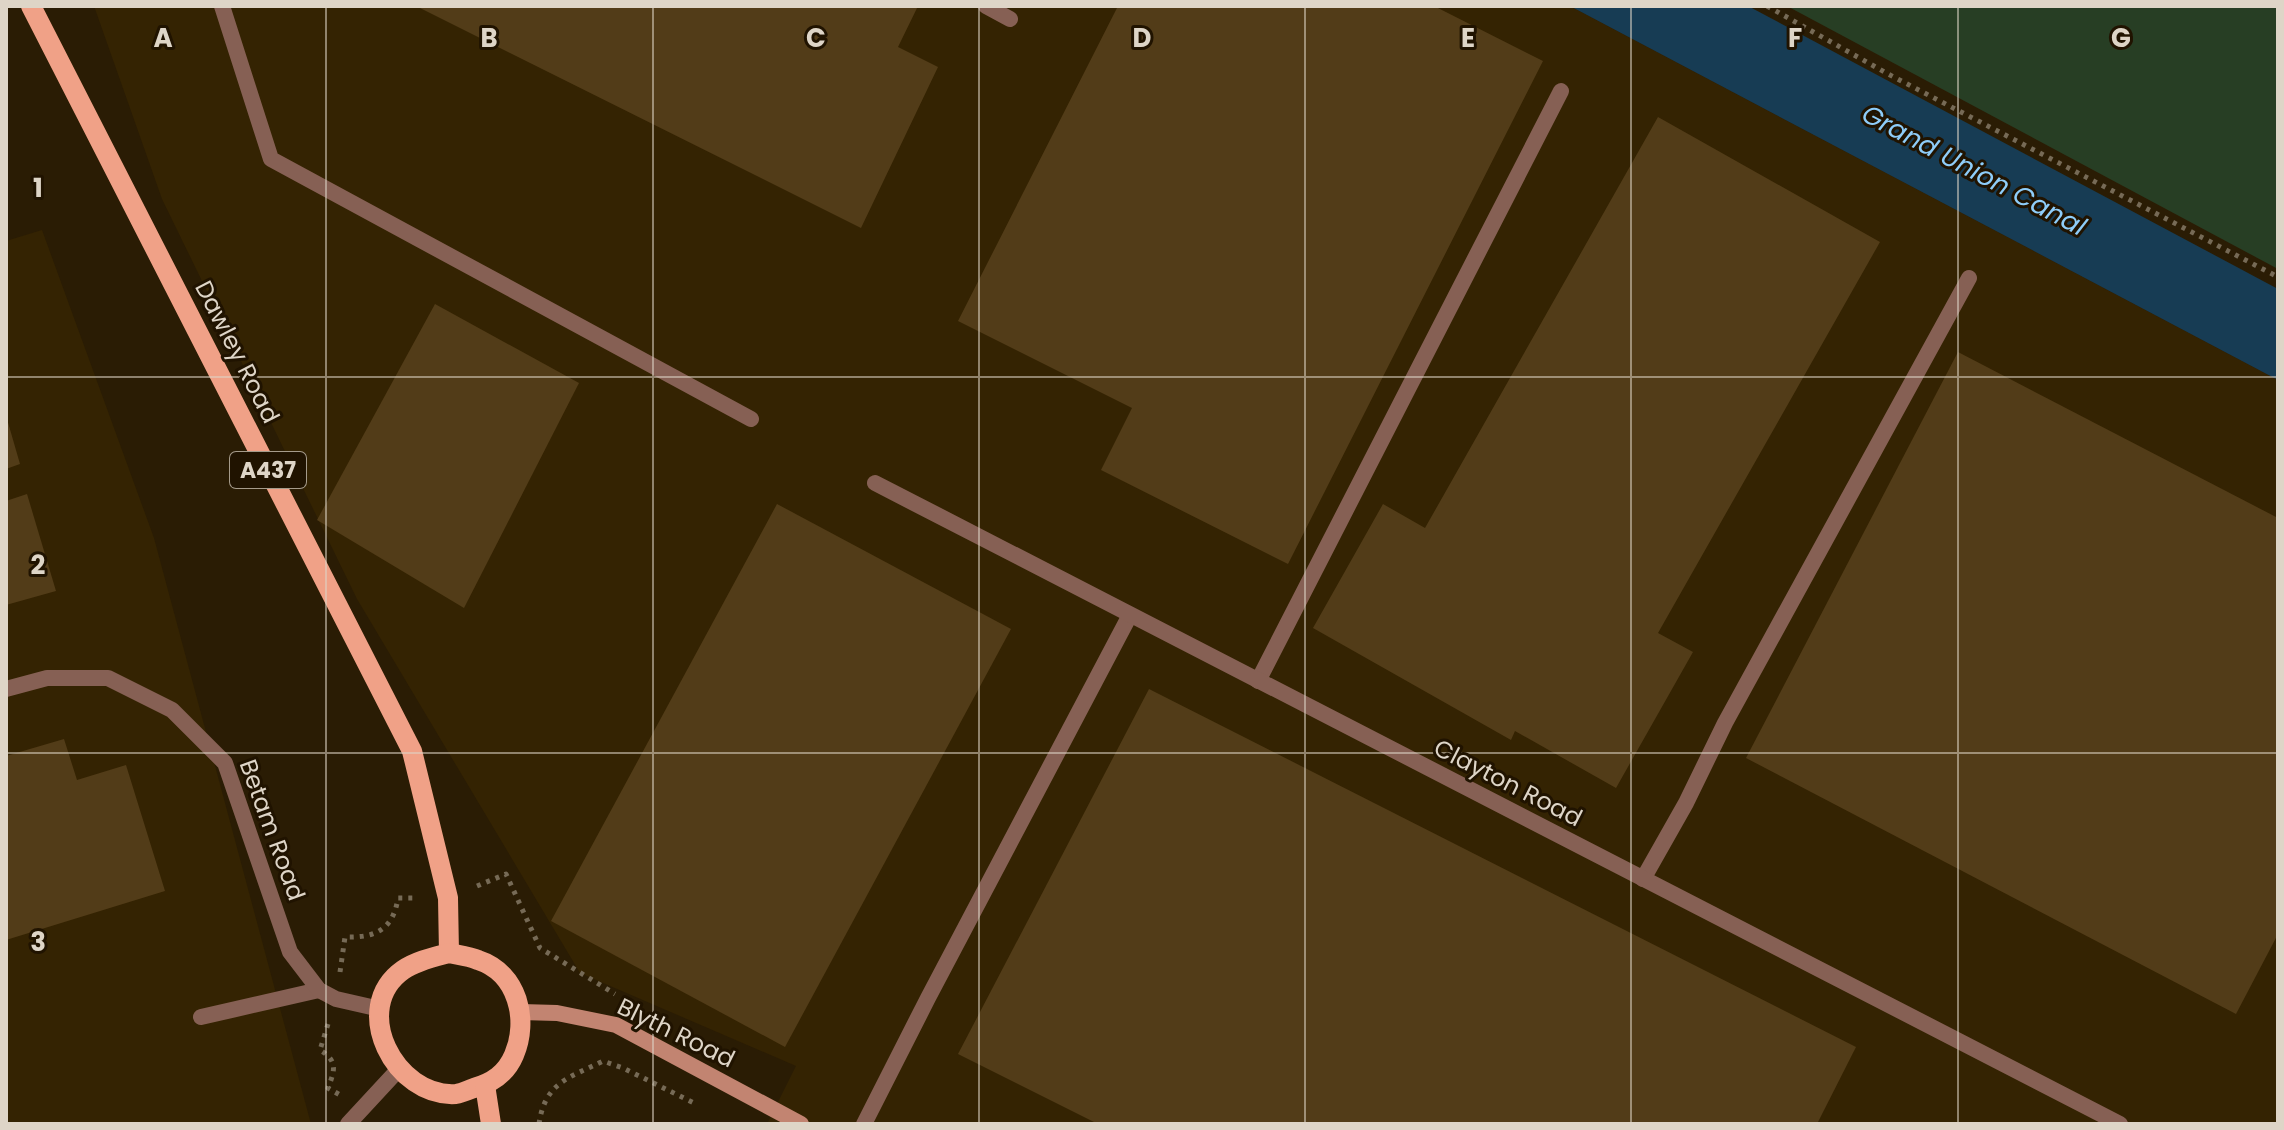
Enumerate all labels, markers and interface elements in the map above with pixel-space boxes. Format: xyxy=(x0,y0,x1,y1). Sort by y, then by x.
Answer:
text: A xyxy=(153,20,173,56)
text: B xyxy=(480,20,498,56)
text: C xyxy=(806,20,826,56)
text: D xyxy=(1133,20,1152,56)
text: E xyxy=(1461,20,1475,56)
text: F xyxy=(1788,20,1802,56)
text: G xyxy=(2111,20,2131,56)
water label: Grand Union Canal xyxy=(1855,96,2093,245)
text: 1 xyxy=(33,170,43,206)
street label: Dawley Road xyxy=(187,275,288,429)
road number: A437 xyxy=(230,452,306,488)
text: 2 xyxy=(31,547,46,583)
street label: Clayton Road xyxy=(1428,731,1588,834)
street label: Betam Road xyxy=(232,755,313,905)
text: 3 xyxy=(30,924,46,960)
street label: Blyth Road xyxy=(612,990,741,1075)

